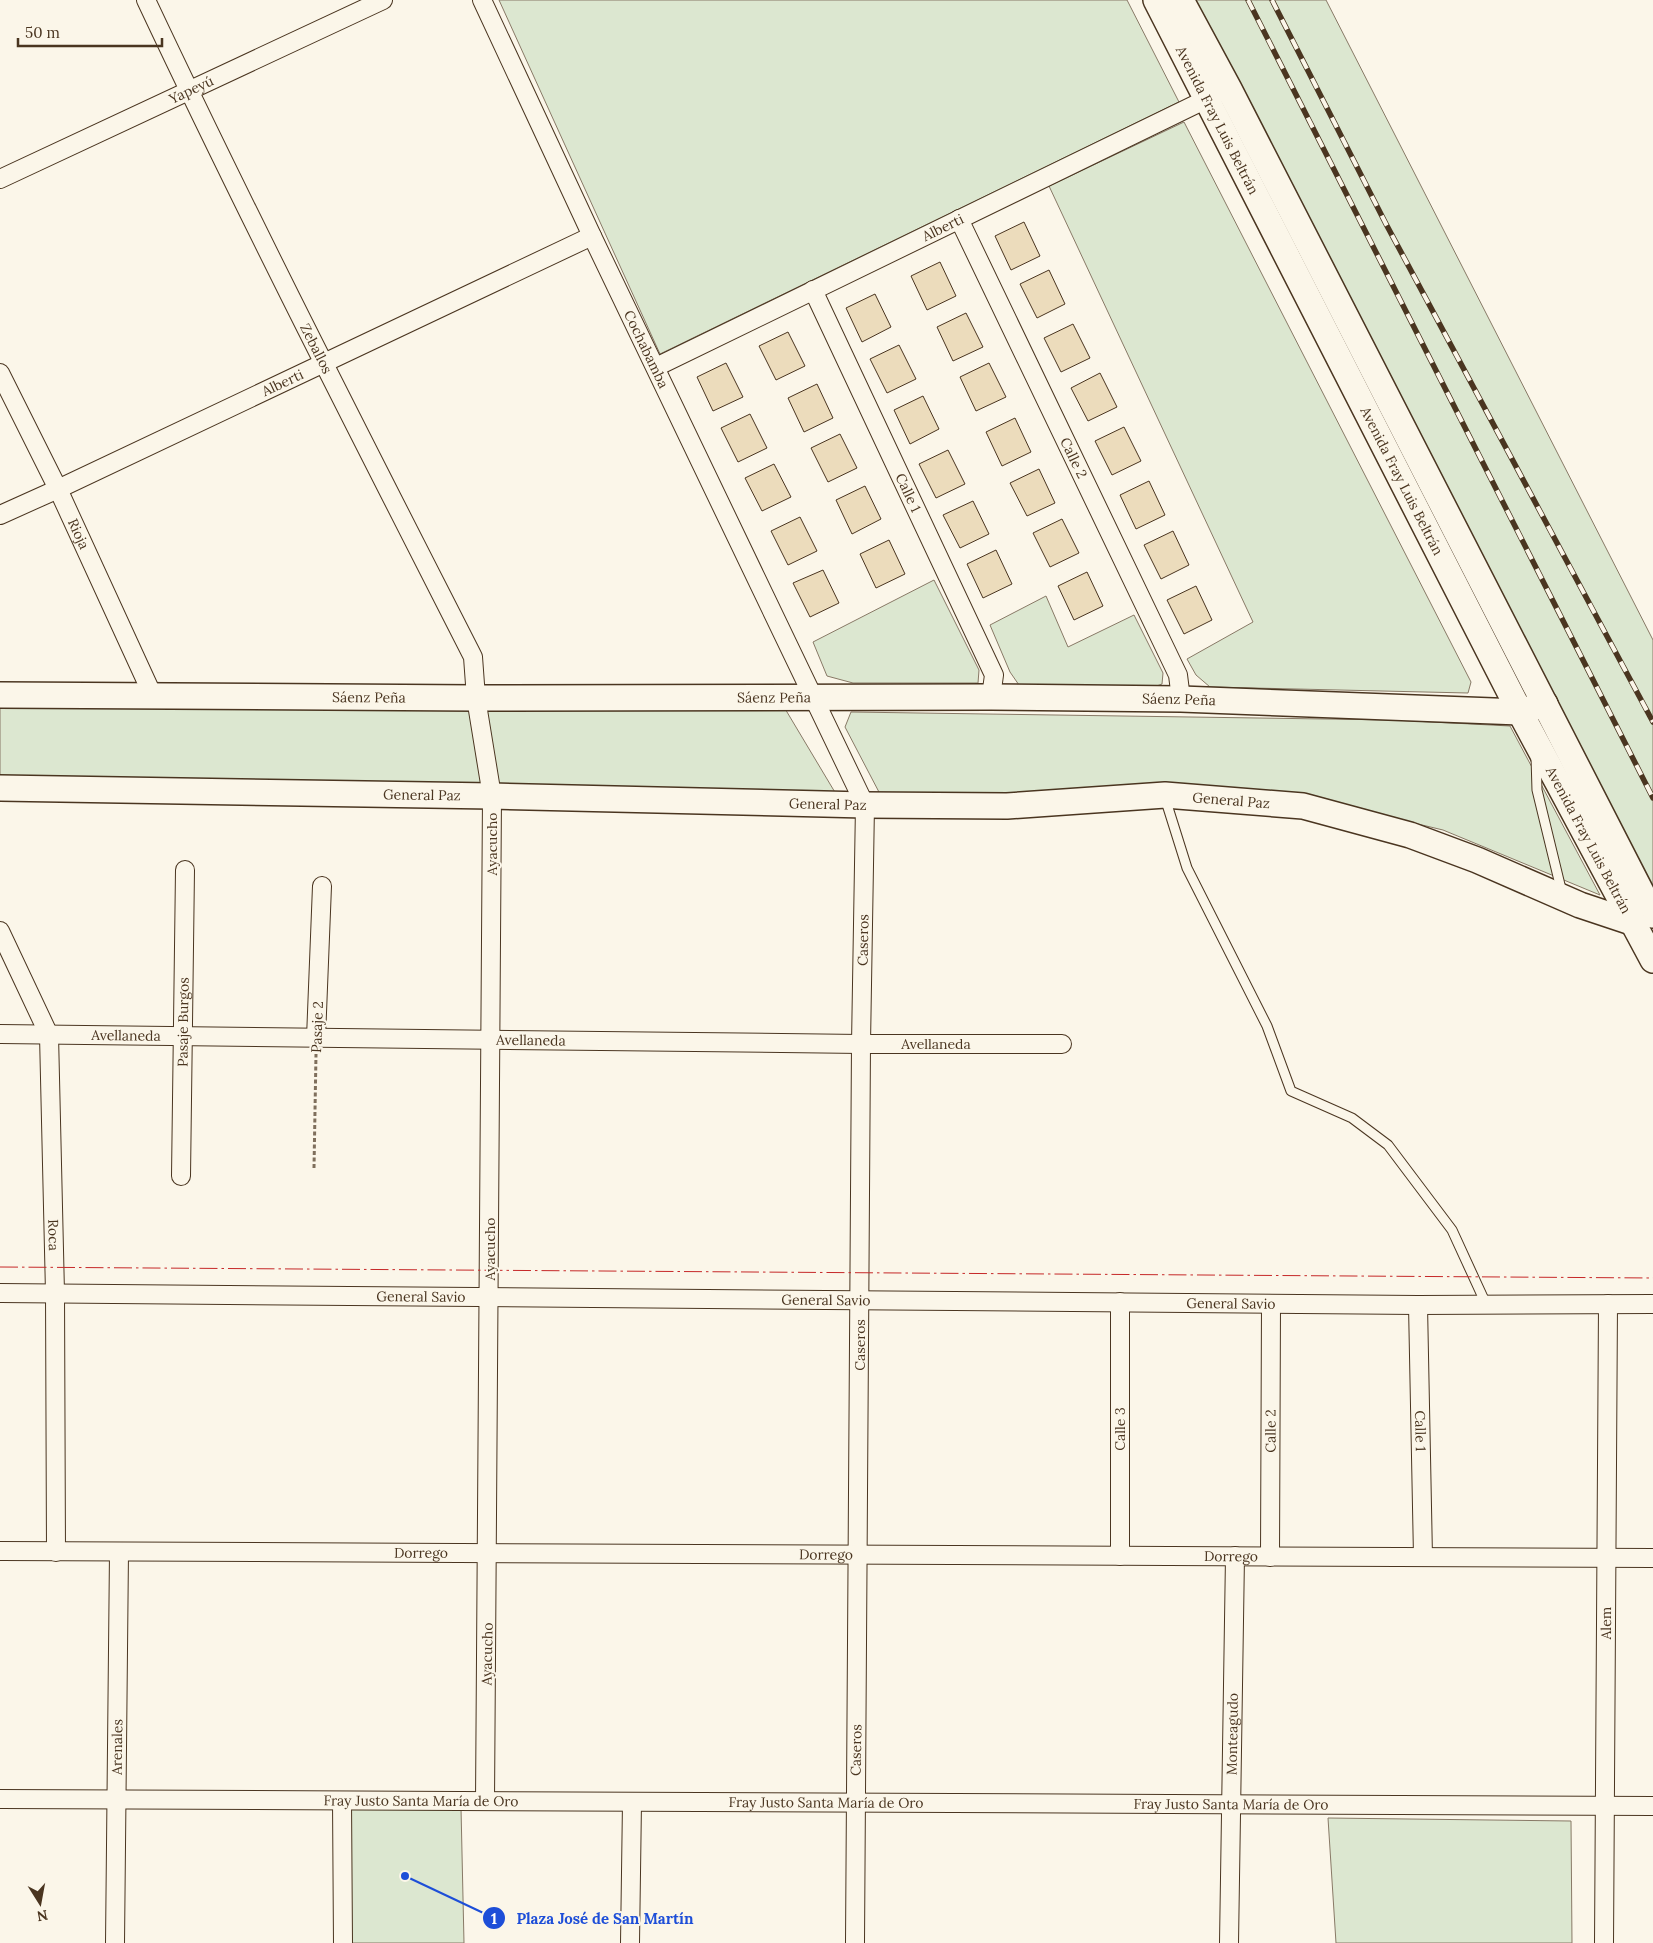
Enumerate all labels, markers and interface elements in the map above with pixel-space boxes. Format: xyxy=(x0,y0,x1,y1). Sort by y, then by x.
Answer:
scale bar xyxy=(18,15,161,47)
text: 50 m xyxy=(25,23,60,42)
street label: Avenida Fray Luis Beltrán xyxy=(1172,42,1263,198)
street label: Yapeyú xyxy=(165,72,216,108)
street label: Alberti xyxy=(918,210,967,246)
street label: Cochabamba xyxy=(620,307,673,391)
street label: Zeballos xyxy=(296,320,337,377)
street label: Alberti xyxy=(258,365,306,401)
street label: Avenida Fray Luis Beltrán xyxy=(1356,403,1447,559)
street label: Calle 2 xyxy=(1056,434,1091,481)
street label: Calle 1 xyxy=(891,470,925,515)
street label: Rioja xyxy=(64,516,93,552)
street label: Sáenz Peña xyxy=(332,688,406,707)
street label: Sáenz Peña xyxy=(737,688,811,706)
street label: Sáenz Peña xyxy=(1142,690,1216,709)
street label: Avenida Fray Luis Beltrán xyxy=(1541,763,1636,917)
street label: General Paz xyxy=(383,785,461,804)
street label: General Paz xyxy=(1192,788,1271,812)
street label: General Paz xyxy=(789,794,867,814)
street label: Ayacucho xyxy=(483,813,501,877)
street label: Caseros xyxy=(854,914,872,966)
street label: Pasaje Burgos xyxy=(173,977,193,1067)
street label: Pasaje 2 xyxy=(307,1001,327,1053)
street label: Avellaneda xyxy=(90,1026,161,1045)
street label: Avellaneda xyxy=(495,1031,566,1050)
street label: Avellaneda xyxy=(900,1035,971,1053)
street label: Ayacucho xyxy=(481,1218,499,1282)
street label: Roca xyxy=(44,1219,63,1251)
street label: General Savio xyxy=(376,1287,466,1306)
street label: General Savio xyxy=(781,1291,871,1309)
street label: General Savio xyxy=(1186,1294,1276,1313)
street label: Caseros xyxy=(851,1319,869,1371)
street label: Calle 3 xyxy=(1111,1407,1129,1451)
street label: Calle 2 xyxy=(1261,1409,1280,1453)
street label: Calle 1 xyxy=(1411,1410,1430,1452)
street label: Dorrego xyxy=(394,1544,448,1562)
street label: Dorrego xyxy=(799,1545,853,1564)
street label: Dorrego xyxy=(1204,1547,1258,1565)
street label: Alem xyxy=(1597,1606,1615,1640)
street label: Ayacucho xyxy=(477,1622,497,1687)
street label: Monteagudo xyxy=(1223,1693,1242,1775)
street label: Arenales xyxy=(108,1719,126,1776)
street label: Caseros xyxy=(847,1724,865,1776)
street label: Fray Justo Santa María de Oro xyxy=(323,1791,519,1810)
street label: Fray Justo Santa María de Oro xyxy=(728,1793,924,1812)
street label: Fray Justo Santa María de Oro xyxy=(1133,1795,1329,1814)
north arrow xyxy=(15,1878,65,1928)
callout: Plaza José de San Martín xyxy=(481,1903,704,1933)
text: N xyxy=(35,1906,50,1926)
text: 1 xyxy=(491,1909,497,1928)
text: Plaza José de San Martín xyxy=(516,1909,694,1928)

